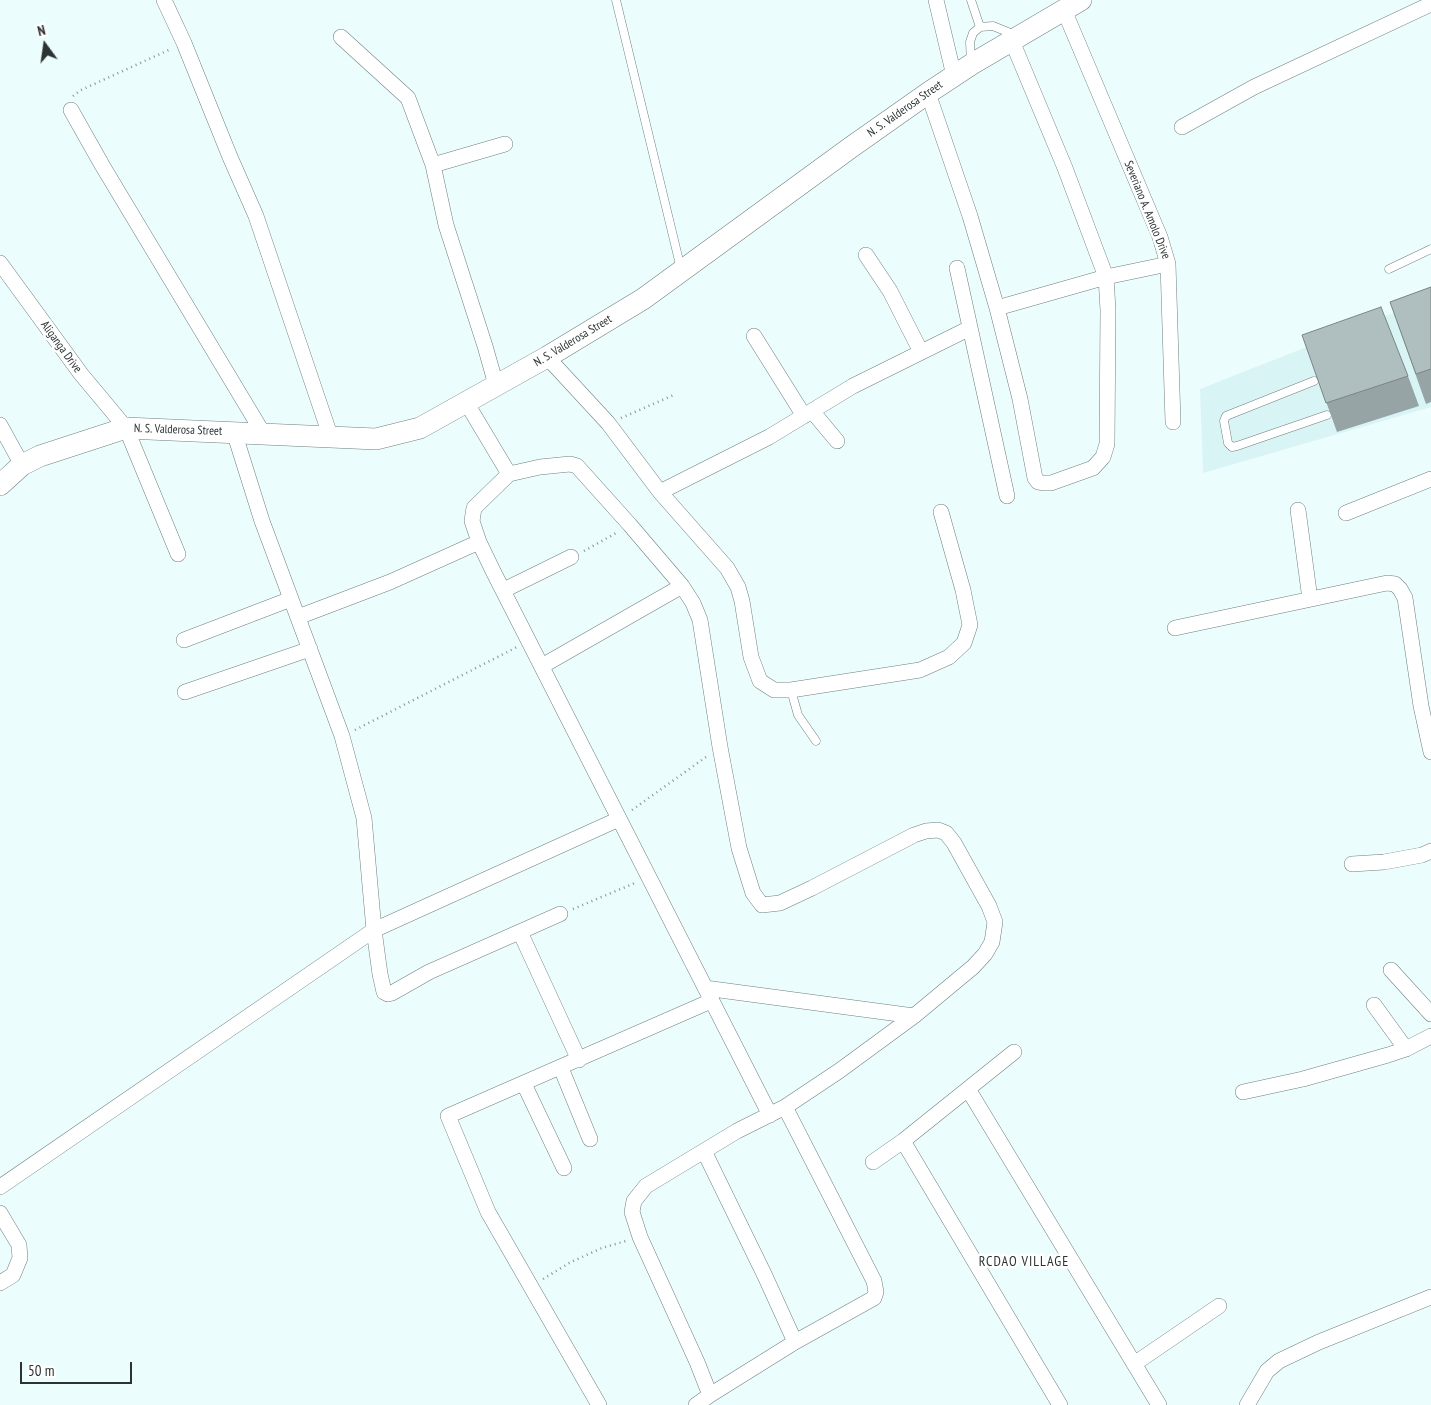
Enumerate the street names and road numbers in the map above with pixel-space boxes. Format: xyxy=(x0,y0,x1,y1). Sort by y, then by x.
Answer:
street label: N. S. Valderosa Street xyxy=(865,78,945,140)
street label: Severiano A. Amolo Drive xyxy=(1121,159,1173,261)
street label: N. S. Valderosa Street xyxy=(531,312,615,370)
street label: Aliganga Drive xyxy=(37,318,85,376)
street label: N. S. Valderosa Street xyxy=(134,421,222,439)

